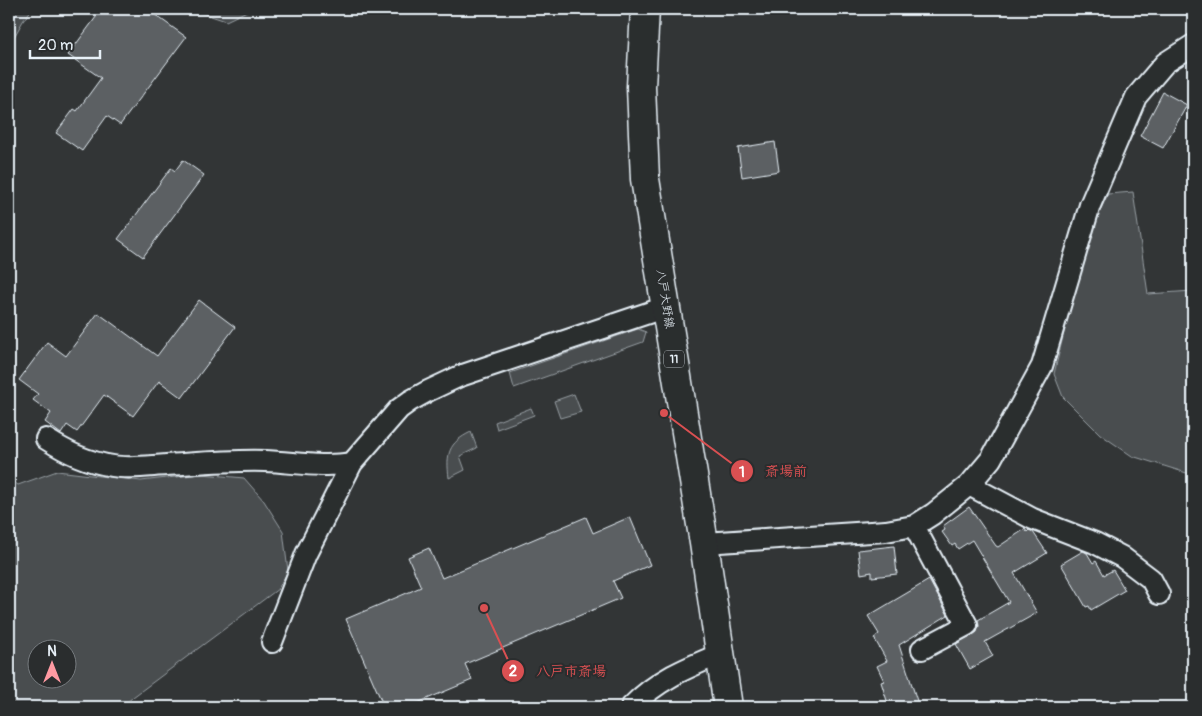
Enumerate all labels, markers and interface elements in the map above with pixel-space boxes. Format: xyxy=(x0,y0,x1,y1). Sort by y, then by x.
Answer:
scale bar xyxy=(30,28,100,60)
text: 20 m xyxy=(38,36,73,55)
street label: 八戸大野線 xyxy=(653,268,677,330)
road number: 11 xyxy=(664,350,684,368)
callout: 斎場前 xyxy=(730,457,817,486)
text: 1 xyxy=(739,463,745,482)
text: 斎場前 xyxy=(765,463,807,480)
north arrow xyxy=(28,638,78,688)
text: N xyxy=(47,643,57,660)
callout: 八戸市斎場 xyxy=(501,656,616,685)
text: 2 xyxy=(509,662,517,681)
text: 八戸市斎場 xyxy=(536,663,606,680)

